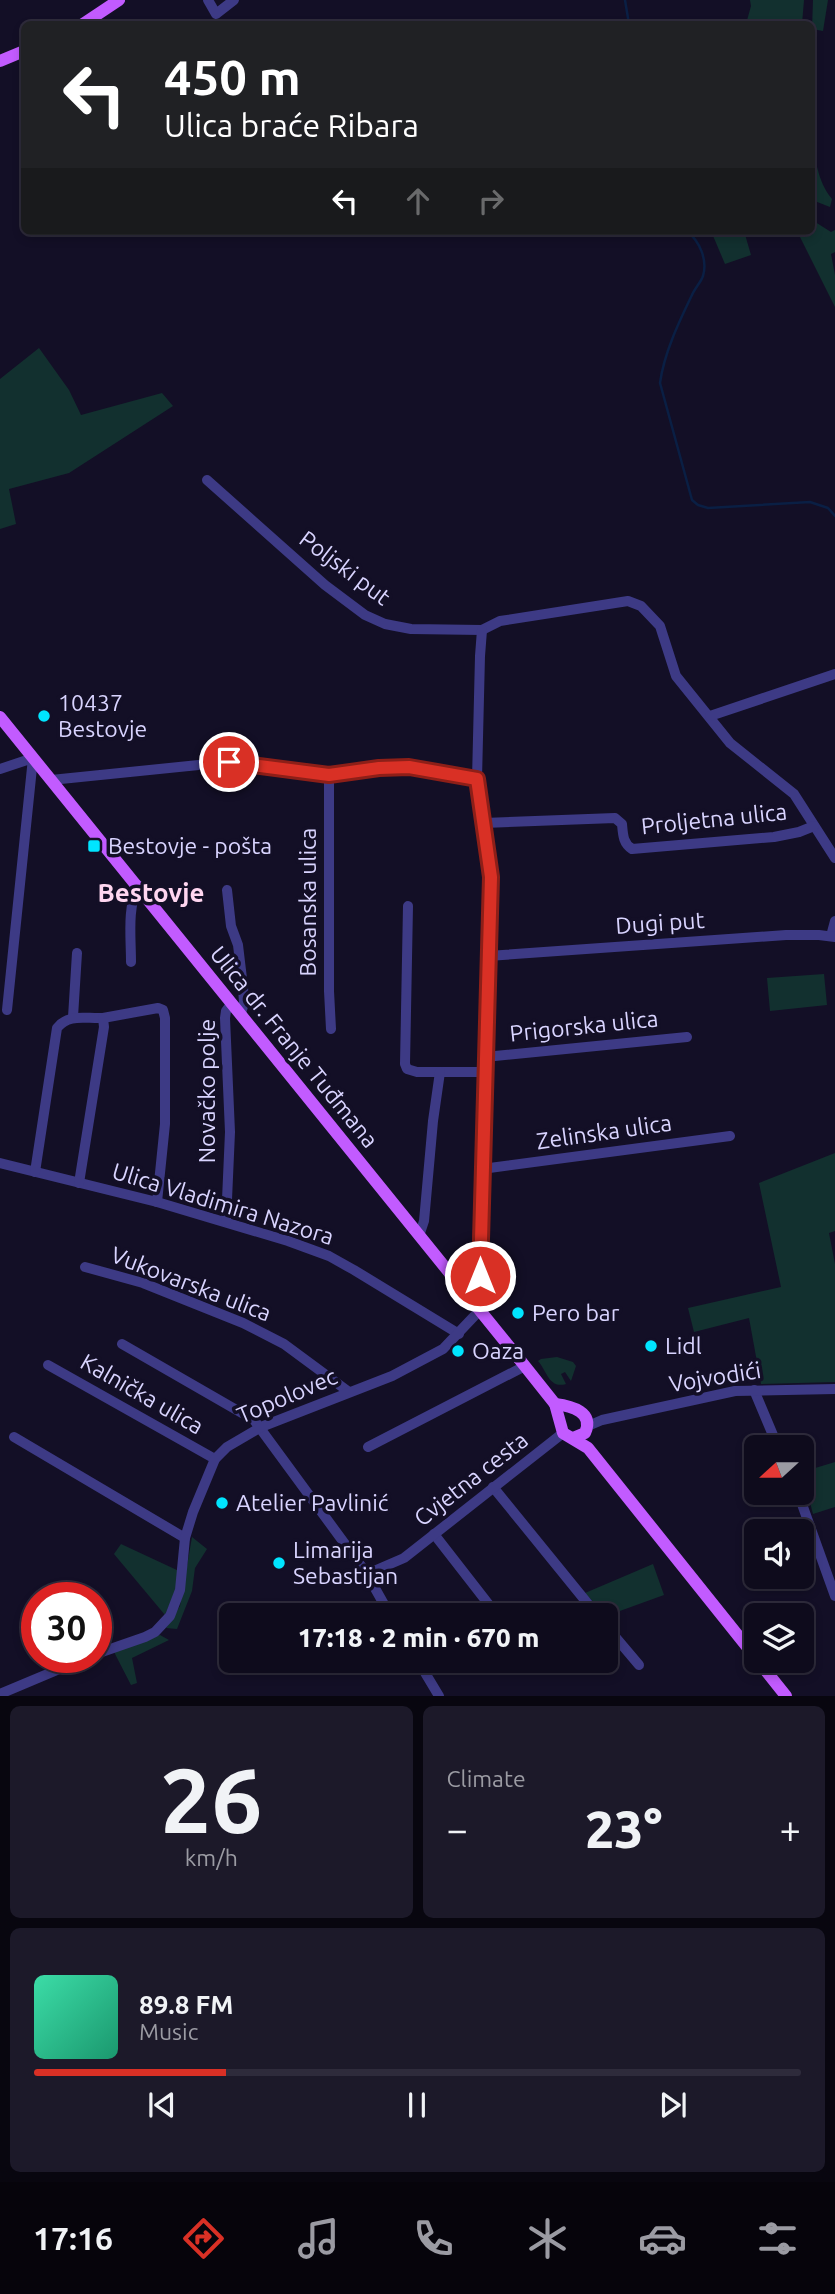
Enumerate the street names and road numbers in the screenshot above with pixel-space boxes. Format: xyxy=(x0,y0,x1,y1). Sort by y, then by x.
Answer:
street label: Poljski put xyxy=(295,526,395,610)
street label: Proljetna ulica xyxy=(640,798,788,839)
street label: Bosanska ulica xyxy=(295,828,320,976)
street label: Dugi put xyxy=(615,907,705,938)
street label: Ulica dr. Franje Tuđmana xyxy=(206,941,383,1152)
street label: Prigorska ulica xyxy=(508,1005,660,1046)
street label: Novačko polje xyxy=(194,1019,219,1163)
street label: Zelinska ulica xyxy=(535,1110,673,1153)
street label: Ulica Vladimira Nazora xyxy=(109,1158,337,1249)
street label: Vukovarska ulica xyxy=(108,1241,275,1326)
street label: Kalnička ulica xyxy=(77,1348,208,1439)
street label: Vojvodići xyxy=(667,1357,763,1396)
street label: Topolovec xyxy=(233,1363,341,1428)
street label: Cvjetna cesta xyxy=(409,1427,532,1531)

